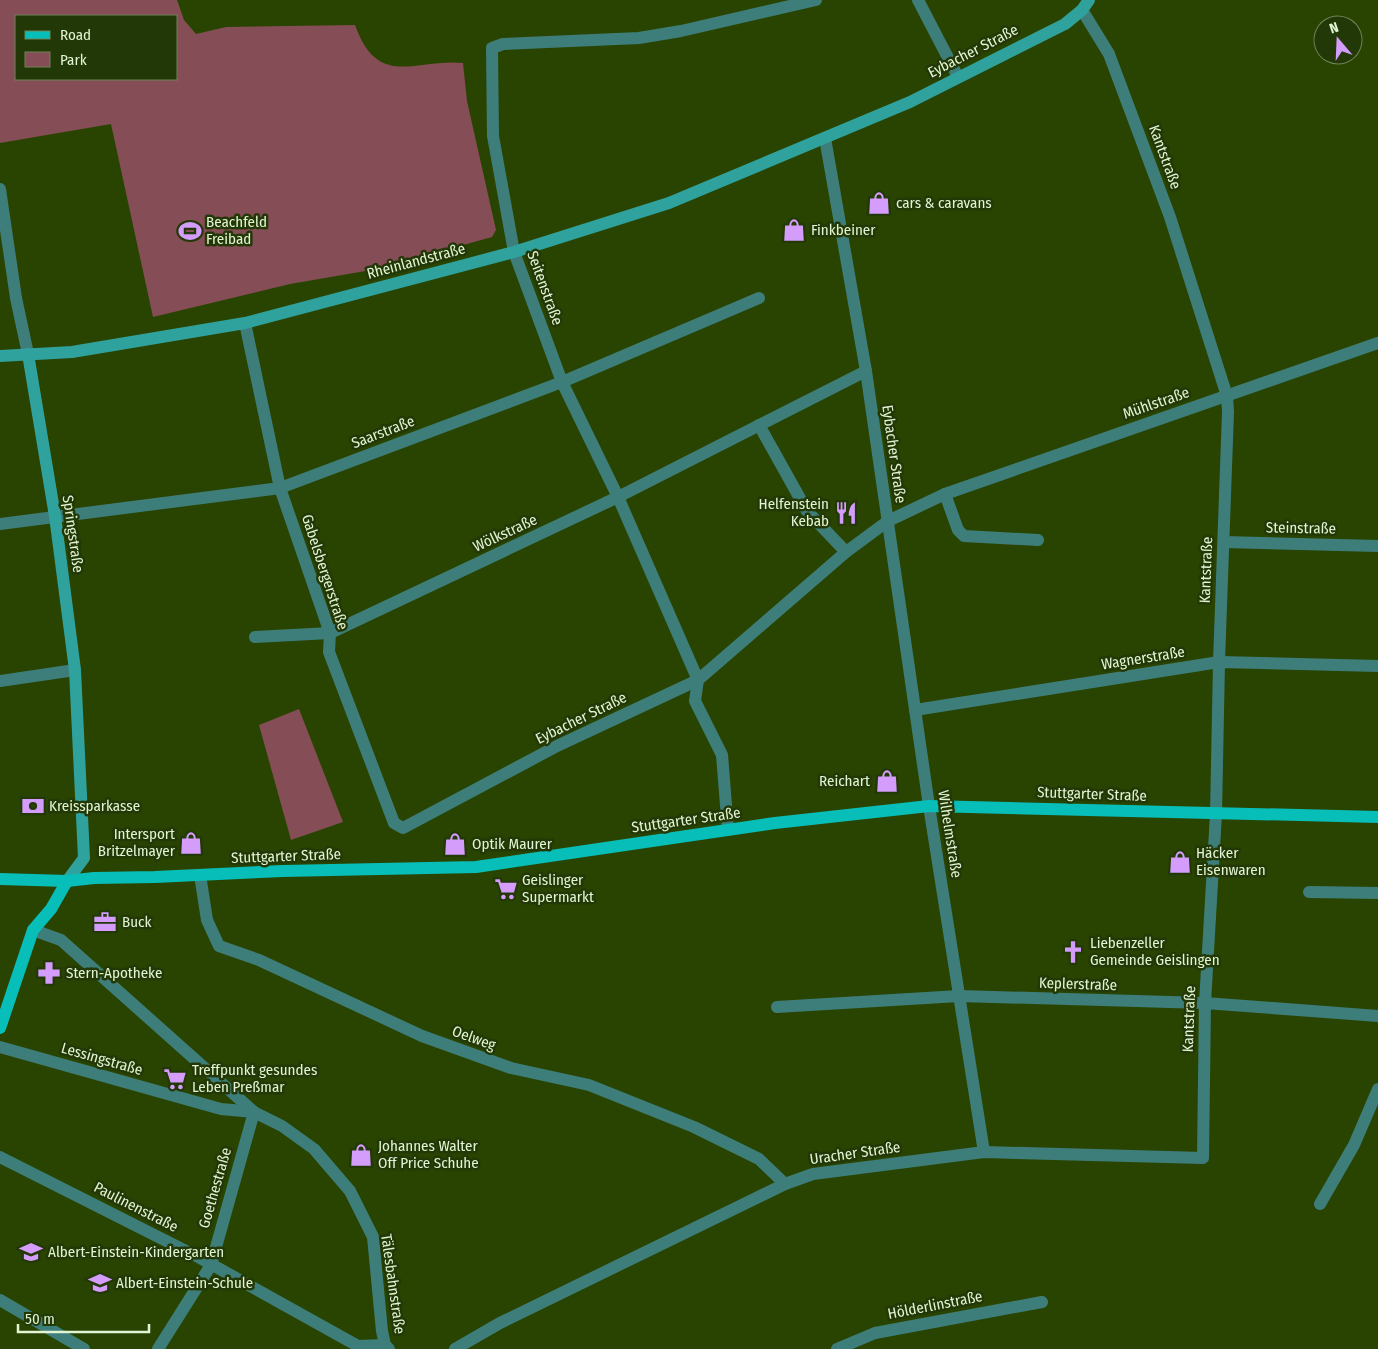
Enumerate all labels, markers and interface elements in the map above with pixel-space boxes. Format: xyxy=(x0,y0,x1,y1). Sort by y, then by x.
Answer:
legend xyxy=(15,15,178,80)
north arrow xyxy=(1313,15,1363,65)
text: N xyxy=(1327,19,1341,38)
street label: Eybacher Straße xyxy=(925,21,1021,81)
text: Road xyxy=(60,26,91,44)
text: Park xyxy=(60,51,87,69)
street label: Kantstraße xyxy=(1145,123,1185,191)
shop icon: cars & caravans xyxy=(866,190,892,216)
place label: cars & caravans xyxy=(896,194,992,212)
place label: Beachfeld Freibad xyxy=(206,213,267,248)
shop icon: Finkbeiner xyxy=(781,217,807,243)
sports icon: Beachfeld Freibad xyxy=(177,218,203,244)
place label: Finkbeiner xyxy=(811,221,876,239)
street label: Rheinlandstraße xyxy=(365,239,467,283)
street label: Seitenstraße xyxy=(523,249,567,327)
street label: Mühlstraße xyxy=(1120,383,1192,423)
street label: Eybacher Straße xyxy=(878,404,910,504)
street label: Saarstraße xyxy=(349,412,417,452)
street label: Springstraße xyxy=(59,494,87,574)
place label: Helfenstein Kebab xyxy=(759,495,829,530)
restaurant icon: Helfenstein Kebab xyxy=(833,500,859,526)
street label: Wölkstraße xyxy=(470,510,540,556)
street label: Gabelsbergerstraße xyxy=(298,512,352,632)
street label: Steinstraße xyxy=(1266,518,1336,538)
street label: Kantstraße xyxy=(1196,536,1216,604)
street label: Wagnerstraße xyxy=(1100,643,1186,673)
street label: Eybacher Straße xyxy=(533,688,629,748)
shop icon: Reichart xyxy=(874,768,900,794)
place label: Reichart xyxy=(819,772,870,790)
street label: Stuttgarter Straße xyxy=(1037,783,1147,805)
street label: Wilhelmstraße xyxy=(934,789,966,879)
bank icon: Kreissparkasse xyxy=(20,793,46,819)
place label: Kreissparkasse xyxy=(49,797,140,815)
street label: Stuttgarter Straße xyxy=(630,803,742,837)
place label: Intersport Britzelmayer xyxy=(98,825,176,860)
shop icon: Intersport Britzelmayer xyxy=(178,830,204,856)
shop icon: Optik Maurer xyxy=(442,831,468,857)
place label: Optik Maurer xyxy=(472,835,553,853)
place label: Häcker Eisenwaren xyxy=(1196,844,1266,879)
street label: Stuttgarter Straße xyxy=(231,845,341,867)
shop icon: Häcker Eisenwaren xyxy=(1167,849,1193,875)
place label: Geislinger Supermarkt xyxy=(522,871,594,906)
supermarket icon: Geislinger Supermarkt xyxy=(493,876,519,902)
office icon: Buck xyxy=(92,909,118,935)
place label: Buck xyxy=(122,913,151,931)
place label: Liebenzeller Gemeinde Geislingen xyxy=(1090,934,1220,969)
church icon: Liebenzeller Gemeinde Geislingen xyxy=(1060,939,1086,965)
pharmacy icon: Stern-Apotheke xyxy=(36,960,62,986)
place label: Stern-Apotheke xyxy=(66,964,162,982)
street label: Keplerstraße xyxy=(1039,974,1117,994)
street label: Kantstraße xyxy=(1179,985,1199,1053)
street label: Oelweg xyxy=(450,1022,498,1054)
street label: Lessingstraße xyxy=(59,1039,145,1079)
place label: Treffpunkt gesundes Leben Preßmar xyxy=(192,1061,317,1096)
supermarket icon: Treffpunkt gesundes Leben Preßmar xyxy=(162,1066,188,1092)
place label: Johannes Walter Off Price Schuhe xyxy=(378,1137,479,1172)
street label: Uracher Straße xyxy=(809,1138,901,1168)
shop icon: Johannes Walter Off Price Schuhe xyxy=(348,1142,374,1168)
street label: Goethestraße xyxy=(195,1146,235,1230)
street label: Paulinenstraße xyxy=(91,1178,181,1236)
street label: Tälesbahnstraße xyxy=(377,1233,409,1335)
school or university icon: Albert-Einstein-Kindergarten xyxy=(18,1239,44,1265)
place label: Albert-Einstein-Kindergarten xyxy=(48,1243,224,1261)
school or university icon: Albert-Einstein-Schule xyxy=(87,1270,113,1296)
place label: Albert-Einstein-Schule xyxy=(116,1274,253,1292)
street label: Hölderlinstraße xyxy=(886,1287,984,1323)
scale bar xyxy=(18,1302,149,1334)
text: 50 m xyxy=(25,1310,55,1328)

